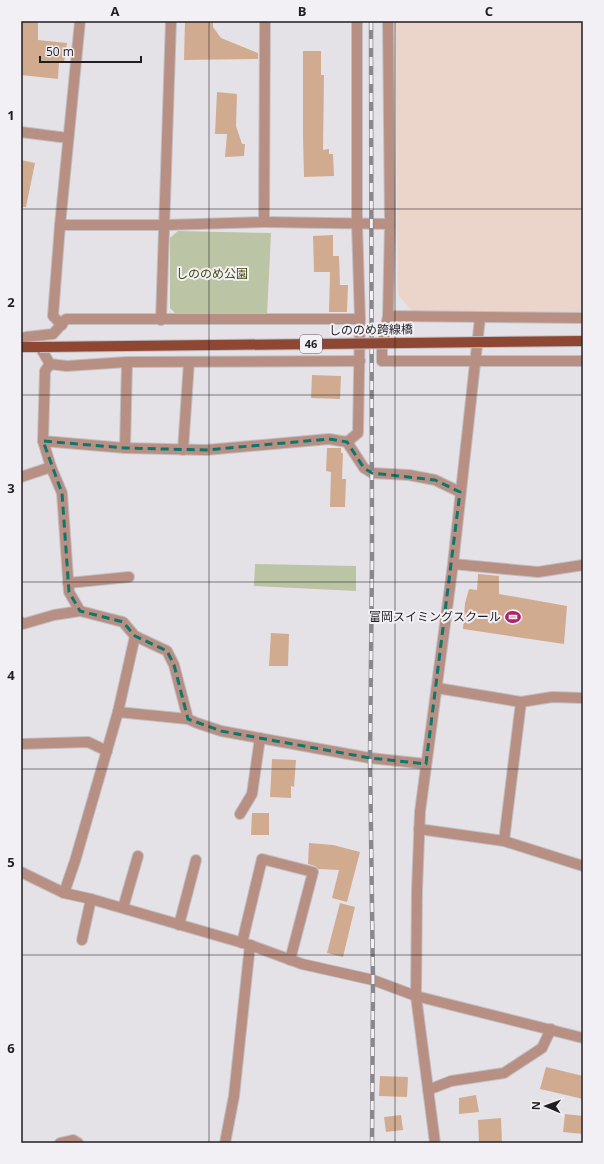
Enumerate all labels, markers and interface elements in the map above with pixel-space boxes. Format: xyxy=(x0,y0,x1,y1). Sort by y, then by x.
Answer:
text: A xyxy=(111,2,120,20)
text: B xyxy=(298,2,307,20)
text: C xyxy=(485,2,493,20)
scale bar xyxy=(40,38,141,64)
text: 50 m xyxy=(46,43,74,60)
text: 1 xyxy=(7,106,15,124)
park label: しののめ公園 xyxy=(176,265,248,282)
text: 2 xyxy=(7,293,15,311)
street label: しののめ跨線橋 xyxy=(329,320,413,339)
road number: 46 xyxy=(300,335,322,353)
text: 3 xyxy=(7,479,15,497)
place label: 富岡スイミングスクール xyxy=(369,608,501,625)
sports icon: 富岡スイミングスクール xyxy=(504,608,522,626)
text: 4 xyxy=(7,666,15,684)
text: 5 xyxy=(7,853,15,871)
text: 6 xyxy=(7,1039,15,1057)
north arrow xyxy=(526,1086,566,1126)
text: N xyxy=(528,1101,543,1110)

